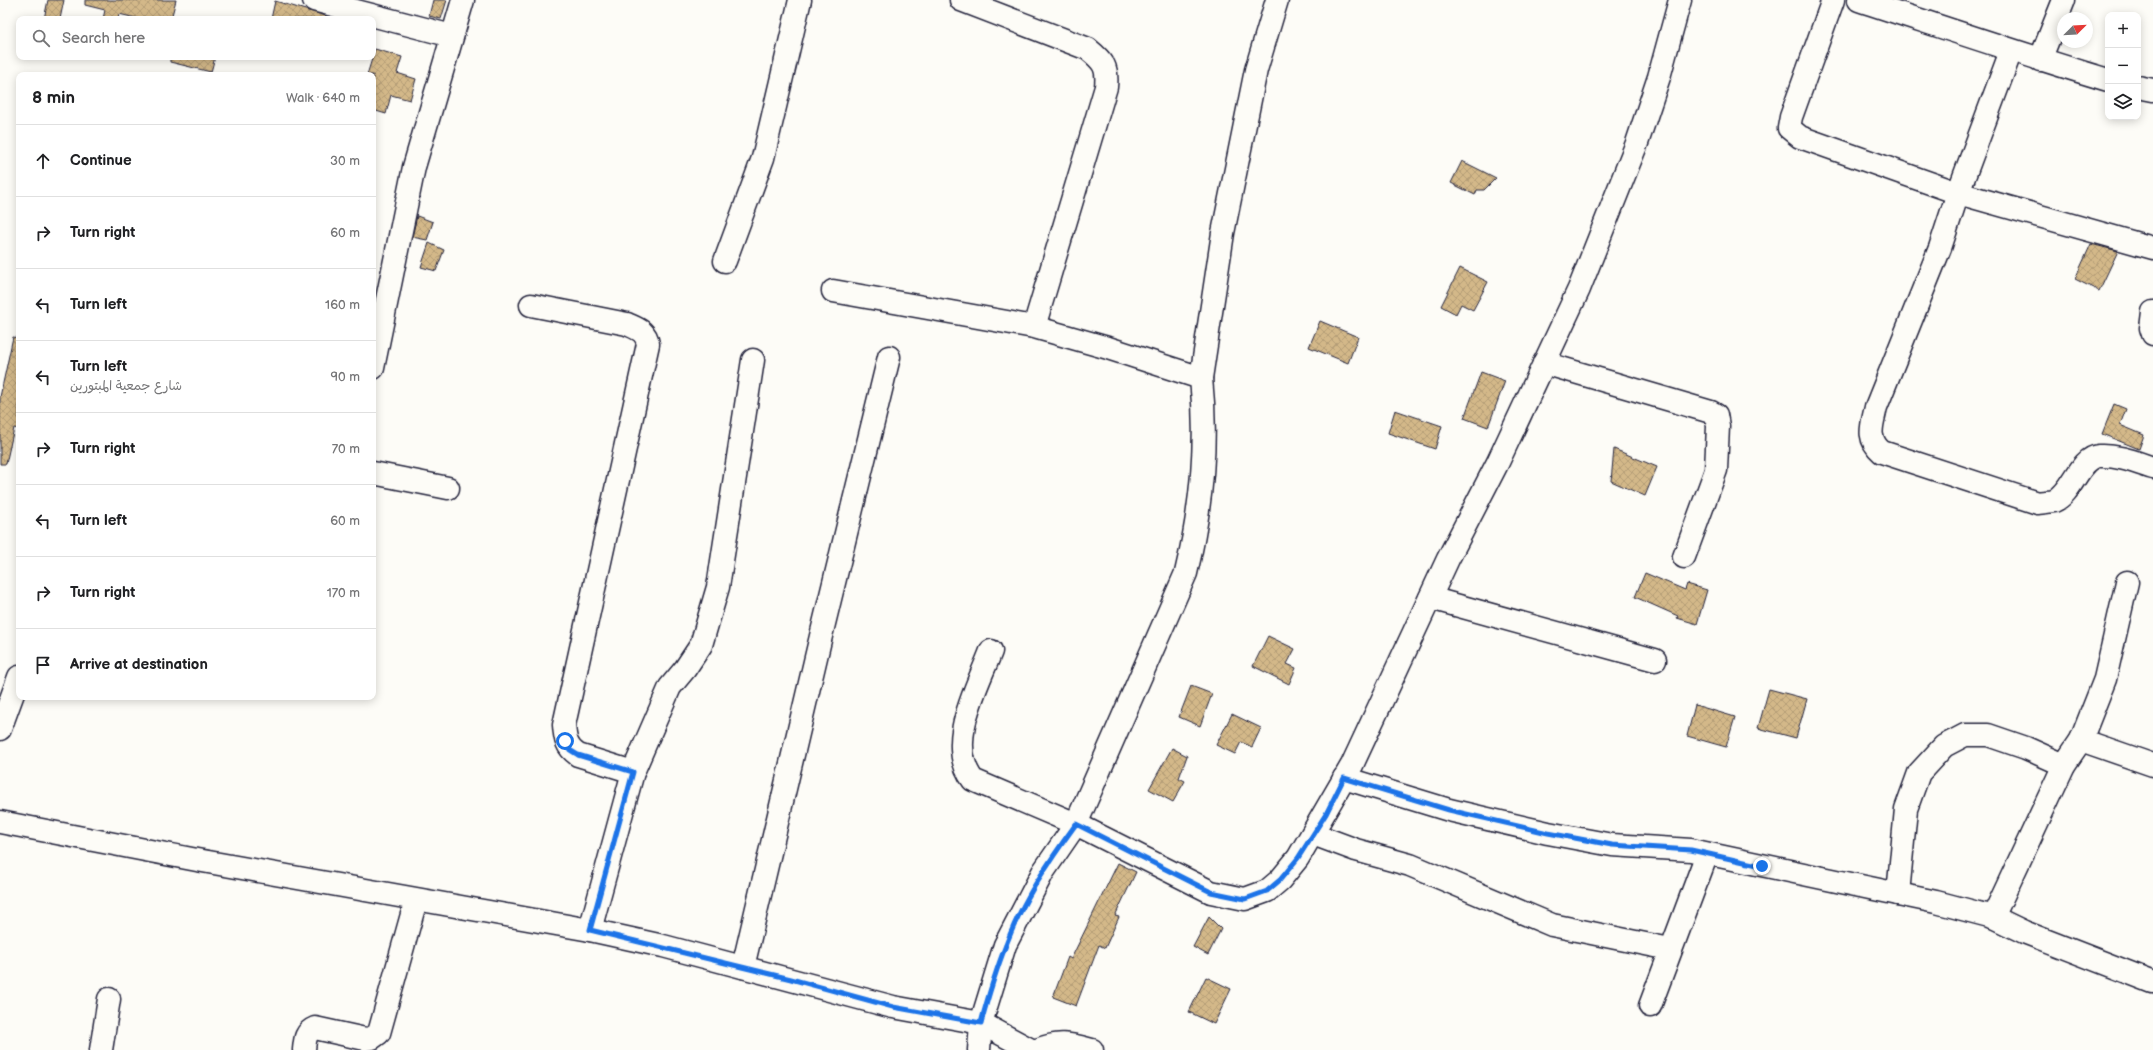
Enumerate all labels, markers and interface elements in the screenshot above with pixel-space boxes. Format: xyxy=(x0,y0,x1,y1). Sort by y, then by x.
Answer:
north arrow xyxy=(2057,12,2093,48)
map controls xyxy=(2105,12,2141,120)
button: + xyxy=(2105,12,2141,48)
search box xyxy=(16,16,376,60)
icon: search xyxy=(30,27,52,49)
text: Search here xyxy=(62,29,145,48)
button: − xyxy=(2105,48,2141,84)
button: layers xyxy=(2105,84,2141,120)
text: 8 min xyxy=(32,88,75,108)
text: Walk · 640 m xyxy=(286,90,360,106)
icon: ahead xyxy=(32,150,54,172)
text: Continue xyxy=(70,151,132,170)
text: 30 m xyxy=(330,153,360,169)
icon: right xyxy=(32,222,54,244)
text: Turn right xyxy=(70,223,135,242)
text: 60 m xyxy=(330,225,360,241)
icon: left xyxy=(32,294,54,316)
text: Turn left xyxy=(70,295,127,314)
text: 160 m xyxy=(325,297,360,313)
text: Turn left xyxy=(70,357,127,376)
icon: left xyxy=(32,366,54,388)
text: 90 m xyxy=(331,369,360,385)
text: شارع جمعية المبتورين xyxy=(70,378,182,394)
icon: right xyxy=(32,438,54,460)
text: Turn right xyxy=(70,439,135,458)
text: 70 m xyxy=(332,441,360,457)
icon: left xyxy=(32,510,54,532)
text: Turn left xyxy=(70,511,127,530)
text: 60 m xyxy=(330,513,360,529)
icon: right xyxy=(32,582,54,604)
text: Turn right xyxy=(70,583,135,602)
text: 170 m xyxy=(327,585,360,601)
icon: arrive xyxy=(32,654,54,676)
text: Arrive at destination xyxy=(70,655,208,674)
route start xyxy=(556,732,574,750)
route end xyxy=(1753,857,1771,875)

